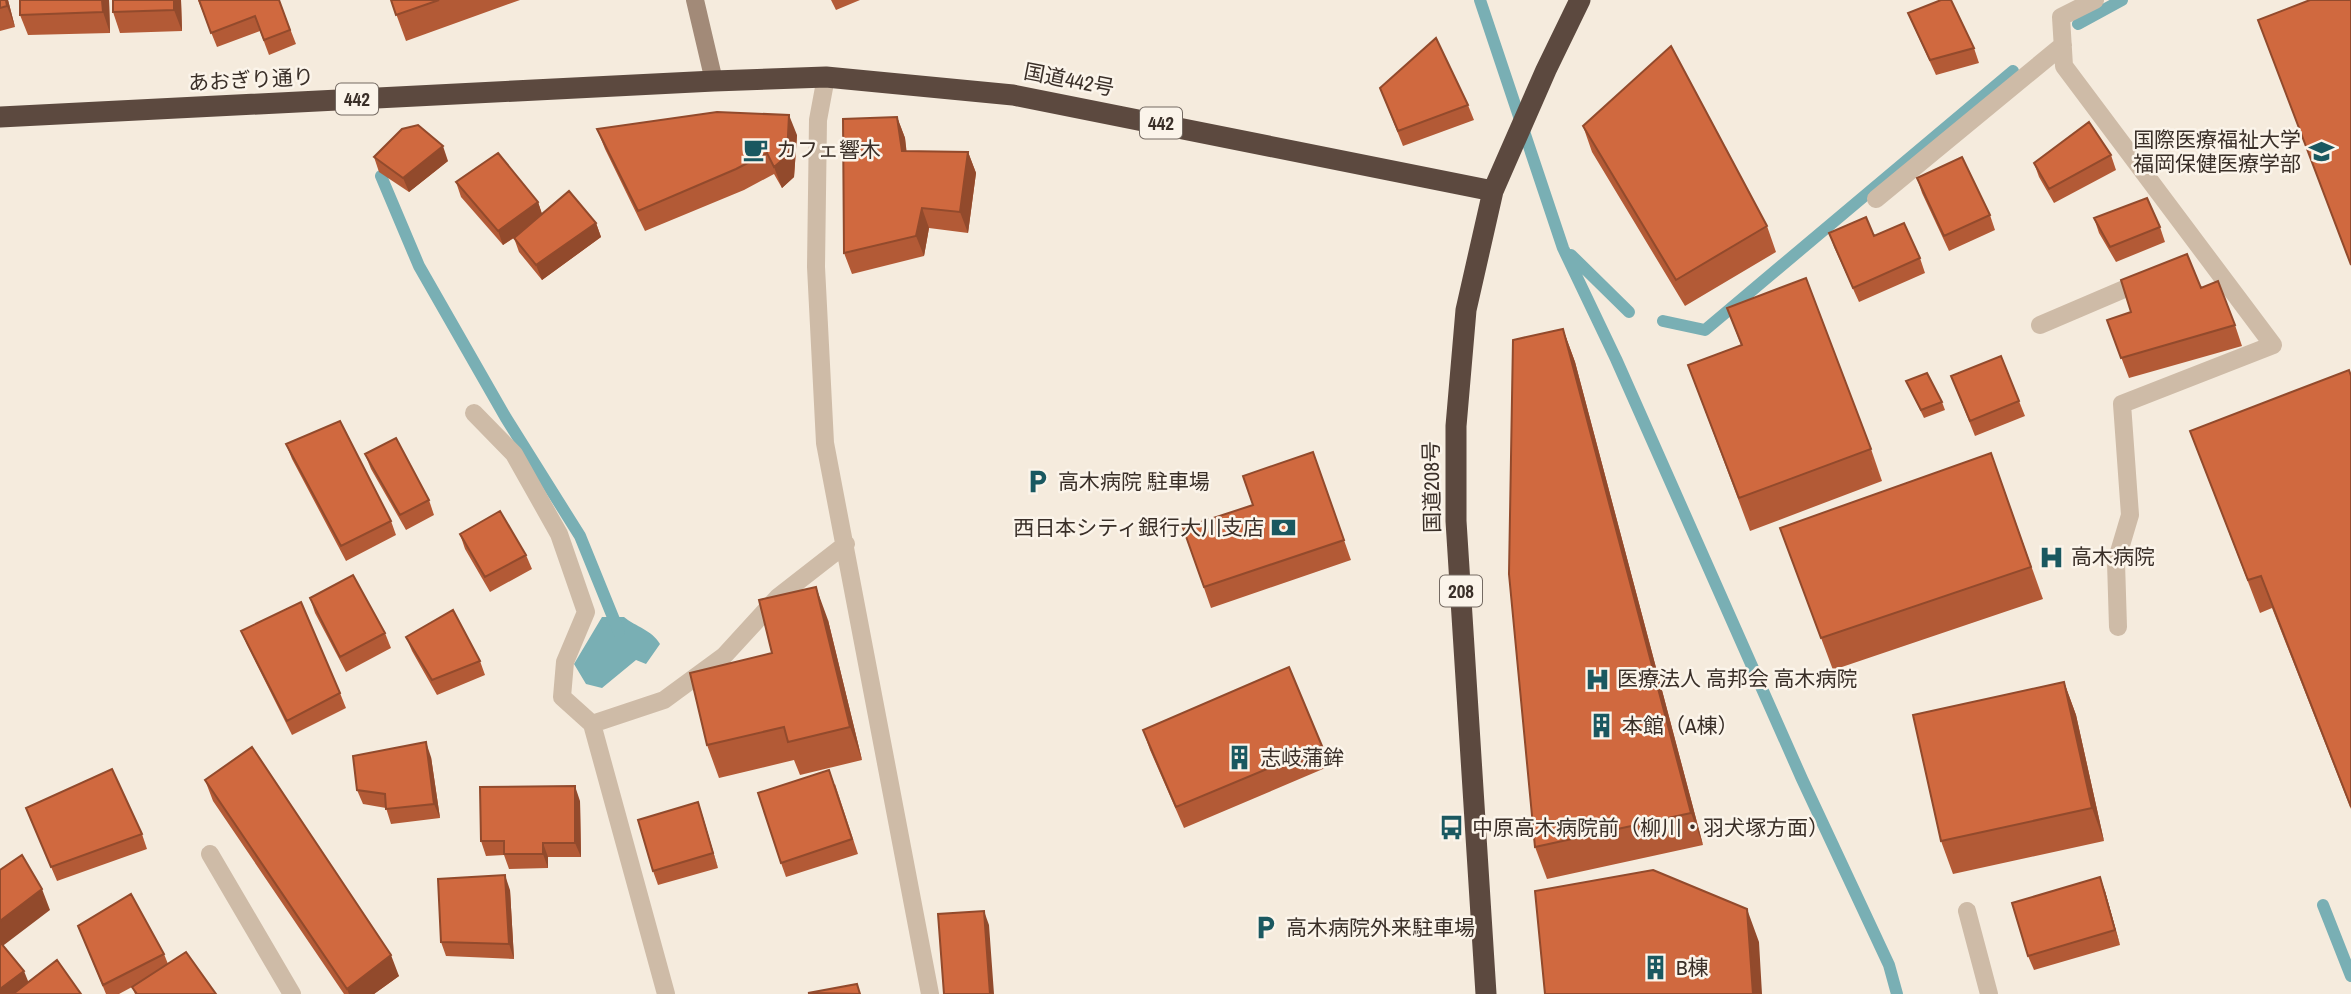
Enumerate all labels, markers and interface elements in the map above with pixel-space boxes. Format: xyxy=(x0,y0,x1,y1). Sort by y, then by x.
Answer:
street label: 国道442号 xyxy=(1021,57,1117,102)
street label: あおぎり通り xyxy=(187,62,315,97)
road number: 442 xyxy=(336,83,378,114)
road number: 442 xyxy=(1140,108,1182,139)
place label: 国際医療福祉大学 福岡保健医療学部 xyxy=(2133,125,2301,178)
place label: カフェ響木 xyxy=(776,135,881,164)
cafe icon: カフェ響木 xyxy=(742,136,770,164)
school or university icon: 国際医療福祉大学 福岡保健医療学部 xyxy=(2307,138,2335,166)
street label: 国道208号 xyxy=(1416,441,1447,533)
place label: 高木病院 駐車場 xyxy=(1058,467,1210,496)
parking icon: 高木病院 駐車場 xyxy=(1024,468,1052,496)
place label: 西日本シティ銀行大川支店 xyxy=(1013,513,1264,542)
bank icon: 西日本シティ銀行大川支店 xyxy=(1270,514,1298,542)
place label: 高木病院 xyxy=(2071,542,2155,571)
hospital icon: 高木病院 xyxy=(2037,543,2065,571)
road number: 208 xyxy=(1440,576,1482,606)
place label: 医療法人 高邦会 高木病院 xyxy=(1617,664,1858,693)
hospital icon: 医療法人 高邦会 高木病院 xyxy=(1583,665,1611,693)
place label: 本館（A棟） xyxy=(1622,711,1739,740)
building icon: 本館（A棟） xyxy=(1588,712,1616,740)
place label: 志岐蒲鉾 xyxy=(1260,743,1344,772)
building icon: 志岐蒲鉾 xyxy=(1226,744,1254,772)
place label: 中原高木病院前（柳川・羽犬塚方面） xyxy=(1472,813,1829,842)
bus stop icon: 中原高木病院前（柳川・羽犬塚方面） xyxy=(1438,814,1466,842)
place label: 高木病院外来駐車場 xyxy=(1286,913,1475,942)
parking icon: 高木病院外来駐車場 xyxy=(1252,914,1280,942)
place label: B棟 xyxy=(1676,953,1709,982)
building icon: B棟 xyxy=(1642,954,1670,982)

